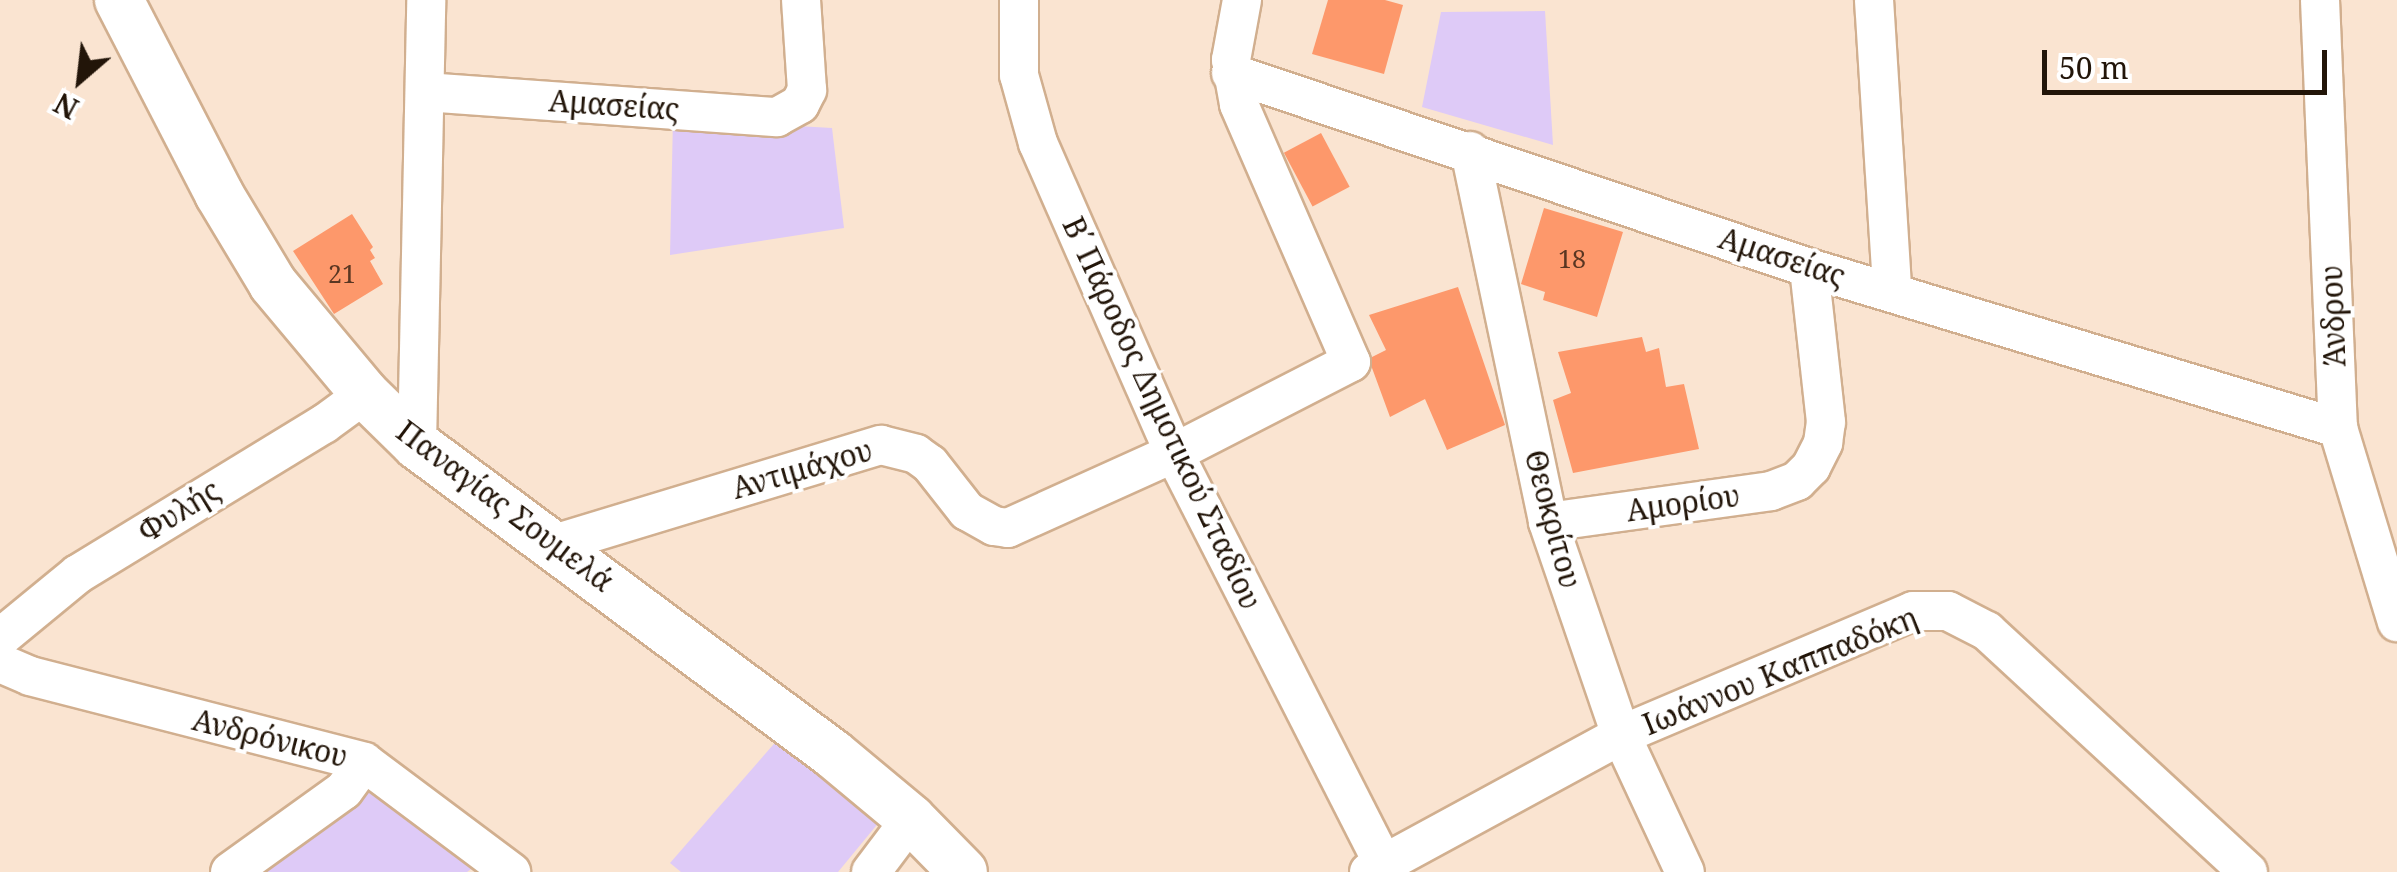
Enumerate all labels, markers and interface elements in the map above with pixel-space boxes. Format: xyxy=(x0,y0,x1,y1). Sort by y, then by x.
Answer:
north arrow xyxy=(30,30,130,130)
scale bar xyxy=(2047,30,2332,92)
text: 50 m xyxy=(2059,47,2129,88)
street label: Αμασείας xyxy=(548,82,680,128)
text: N xyxy=(47,85,85,128)
street label: Β΄ Πάροδος Δημοτικού Σταδίου xyxy=(1055,211,1269,615)
street label: Αμασείας xyxy=(1714,220,1850,294)
house number: 18 xyxy=(1558,243,1586,273)
house number: 21 xyxy=(328,258,356,288)
street label: Άνδρου xyxy=(2313,265,2353,367)
street label: Παναγίας Σουμελά xyxy=(390,413,620,599)
street label: Αντιμάχου xyxy=(728,432,876,506)
street label: Θεοκρίτου xyxy=(1517,446,1589,592)
street label: Φυλής xyxy=(132,472,226,550)
street label: Αμορίου xyxy=(1624,477,1742,529)
street label: Ιωάννου Καππαδόκη xyxy=(1637,599,1923,743)
street label: Ανδρόνικου xyxy=(189,701,351,775)

